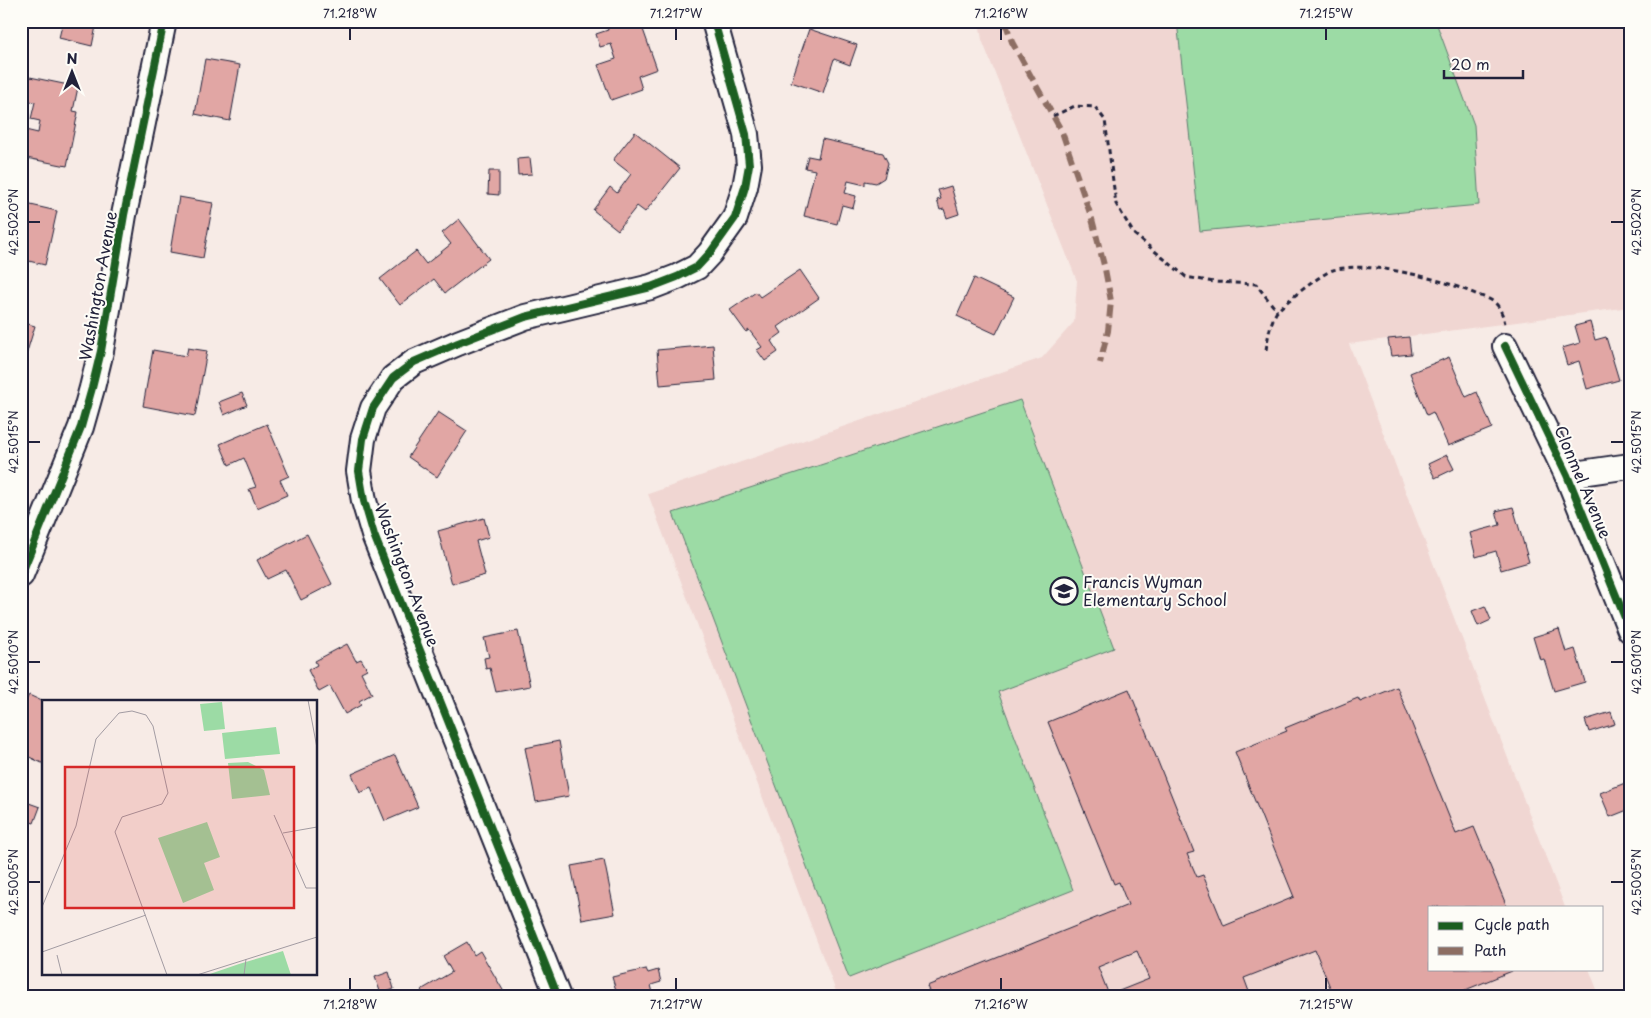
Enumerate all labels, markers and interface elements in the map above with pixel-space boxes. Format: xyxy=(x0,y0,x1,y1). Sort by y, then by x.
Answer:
text: 71.218°W xyxy=(323,4,378,22)
text: 71.217°W xyxy=(650,4,703,22)
text: 71.216°W xyxy=(974,4,1028,22)
text: 71.215°W xyxy=(1299,4,1353,22)
north arrow xyxy=(48,48,98,98)
text: N xyxy=(66,48,78,69)
scale bar xyxy=(1444,48,1522,80)
text: 20 m xyxy=(1451,52,1490,75)
text: 42.5020°N xyxy=(4,189,22,256)
text: 42.5020°N xyxy=(1627,189,1645,256)
street label: Washington Avenue xyxy=(72,209,122,362)
text: 42.5015°N xyxy=(4,410,22,474)
text: 42.5015°N xyxy=(1627,410,1645,474)
street label: Clonmel Avenue xyxy=(1549,421,1619,542)
street label: Washington Avenue xyxy=(370,500,446,650)
place label: Francis Wyman Elementary School xyxy=(1083,569,1227,611)
school or university icon: Francis Wyman Elementary School xyxy=(1049,576,1079,606)
text: 42.5010°N xyxy=(4,630,22,694)
text: 42.5010°N xyxy=(1627,630,1645,694)
inset map xyxy=(42,700,318,976)
text: 42.5005°N xyxy=(4,849,22,915)
text: 42.5005°N xyxy=(1627,849,1645,915)
legend xyxy=(1428,906,1604,970)
text: Cycle path xyxy=(1474,912,1550,935)
text: Path xyxy=(1474,938,1506,961)
text: 71.218°W xyxy=(323,995,378,1013)
text: 71.217°W xyxy=(650,995,703,1013)
text: 71.216°W xyxy=(974,995,1028,1013)
text: 71.215°W xyxy=(1299,995,1353,1013)

